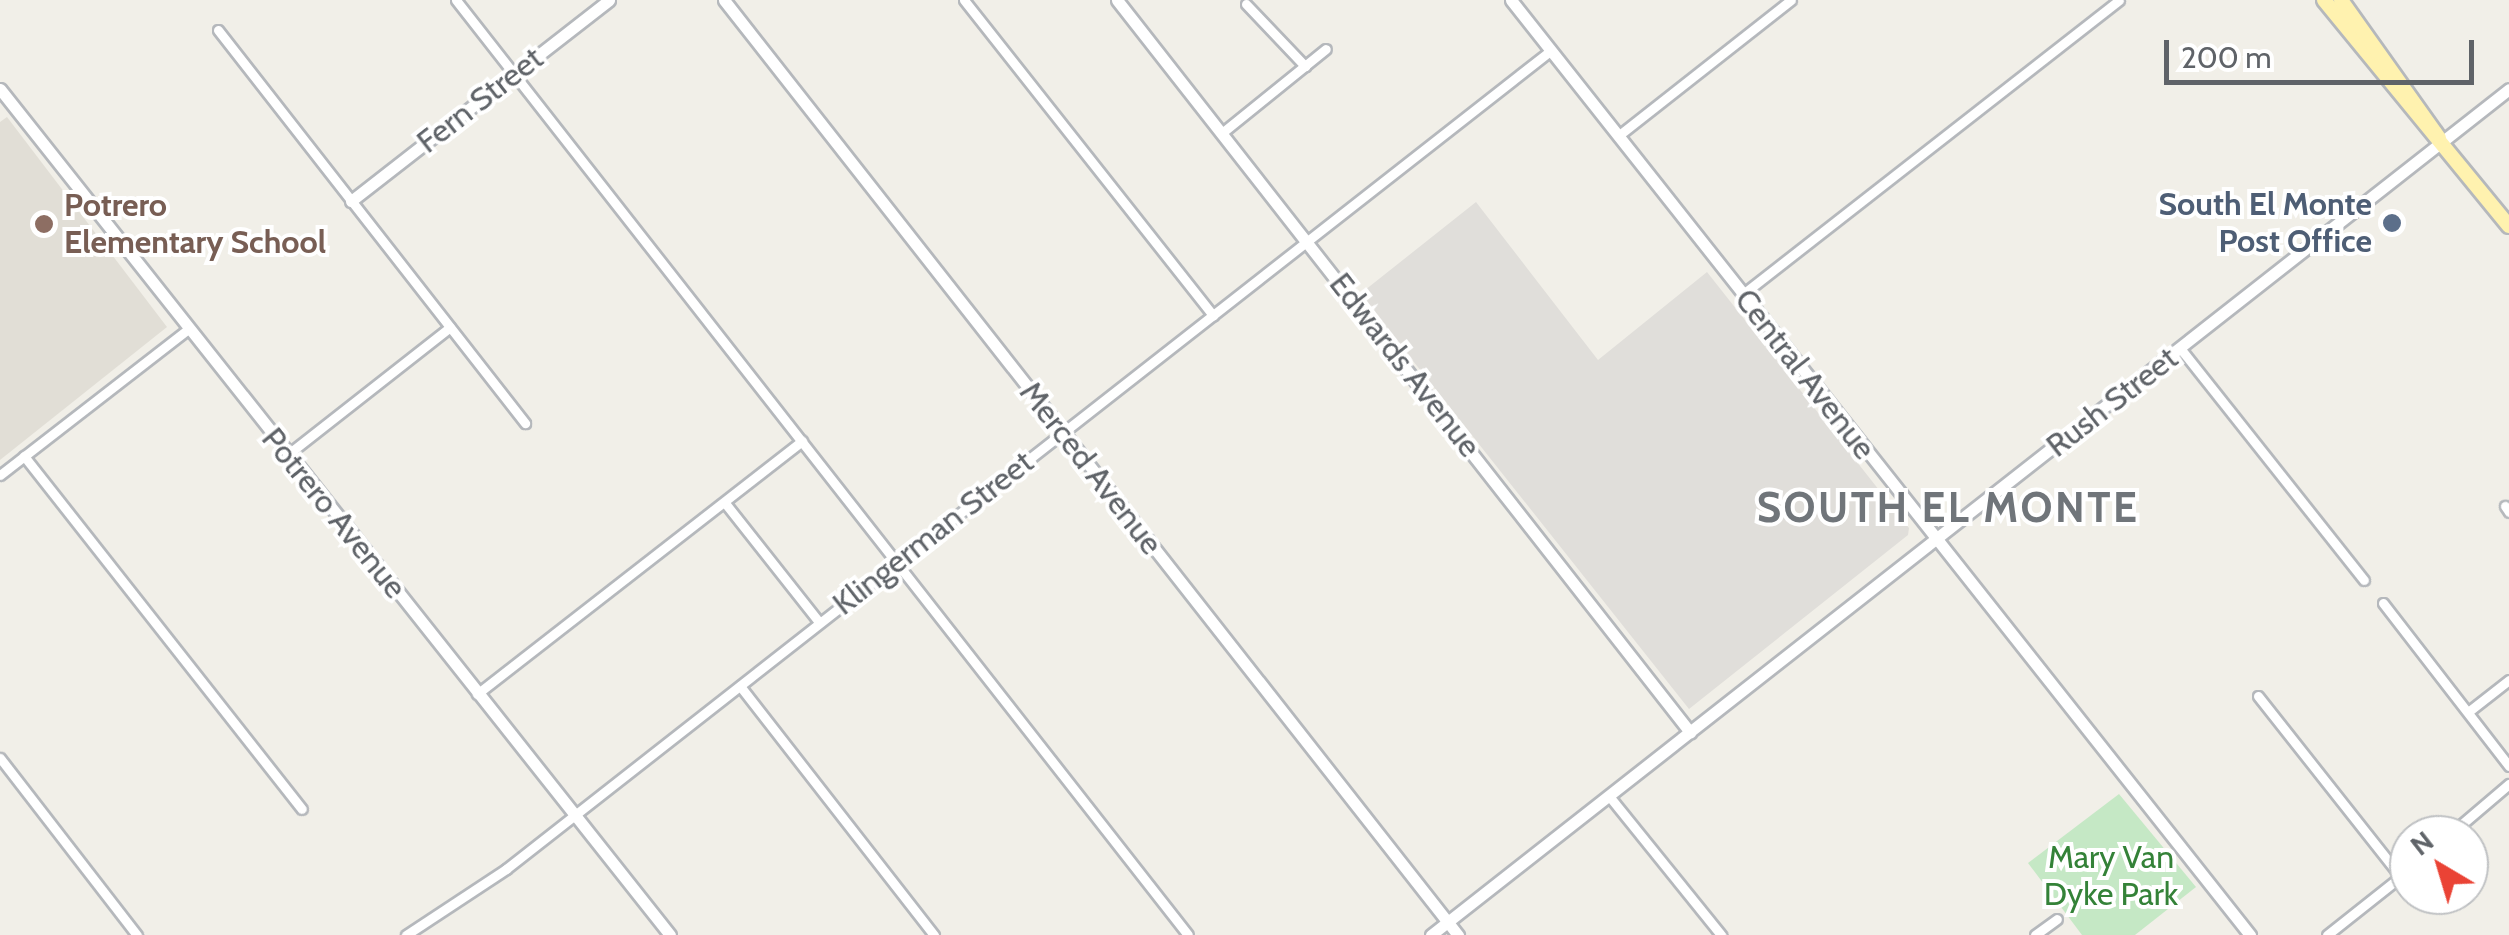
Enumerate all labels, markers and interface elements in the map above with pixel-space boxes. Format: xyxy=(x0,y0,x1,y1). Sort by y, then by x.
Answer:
scale bar xyxy=(2169,20,2479,82)
street label: Fern Street xyxy=(409,39,551,161)
text: 200 m xyxy=(2181,39,2272,76)
place label: South El Monte Post Office xyxy=(2158,186,2372,261)
place label: Potrero Elementary School xyxy=(64,187,326,262)
marker: South El Monte Post Office xyxy=(2381,212,2403,234)
marker: Potrero Elementary School xyxy=(33,213,55,235)
street label: Edwards Avenue xyxy=(1321,265,1489,465)
street label: Central Avenue xyxy=(1727,281,1883,467)
street label: Rush Street xyxy=(2039,339,2185,465)
street label: Merced Avenue xyxy=(1012,374,1170,562)
street label: Potrero Avenue xyxy=(254,420,414,606)
street label: Klingerman Street xyxy=(825,443,1041,623)
district label: SOUTH EL MONTE xyxy=(1757,482,2139,532)
north arrow xyxy=(2389,815,2489,915)
text: N xyxy=(2403,823,2440,862)
park label: Mary Van Dyke Park xyxy=(2044,839,2178,914)

